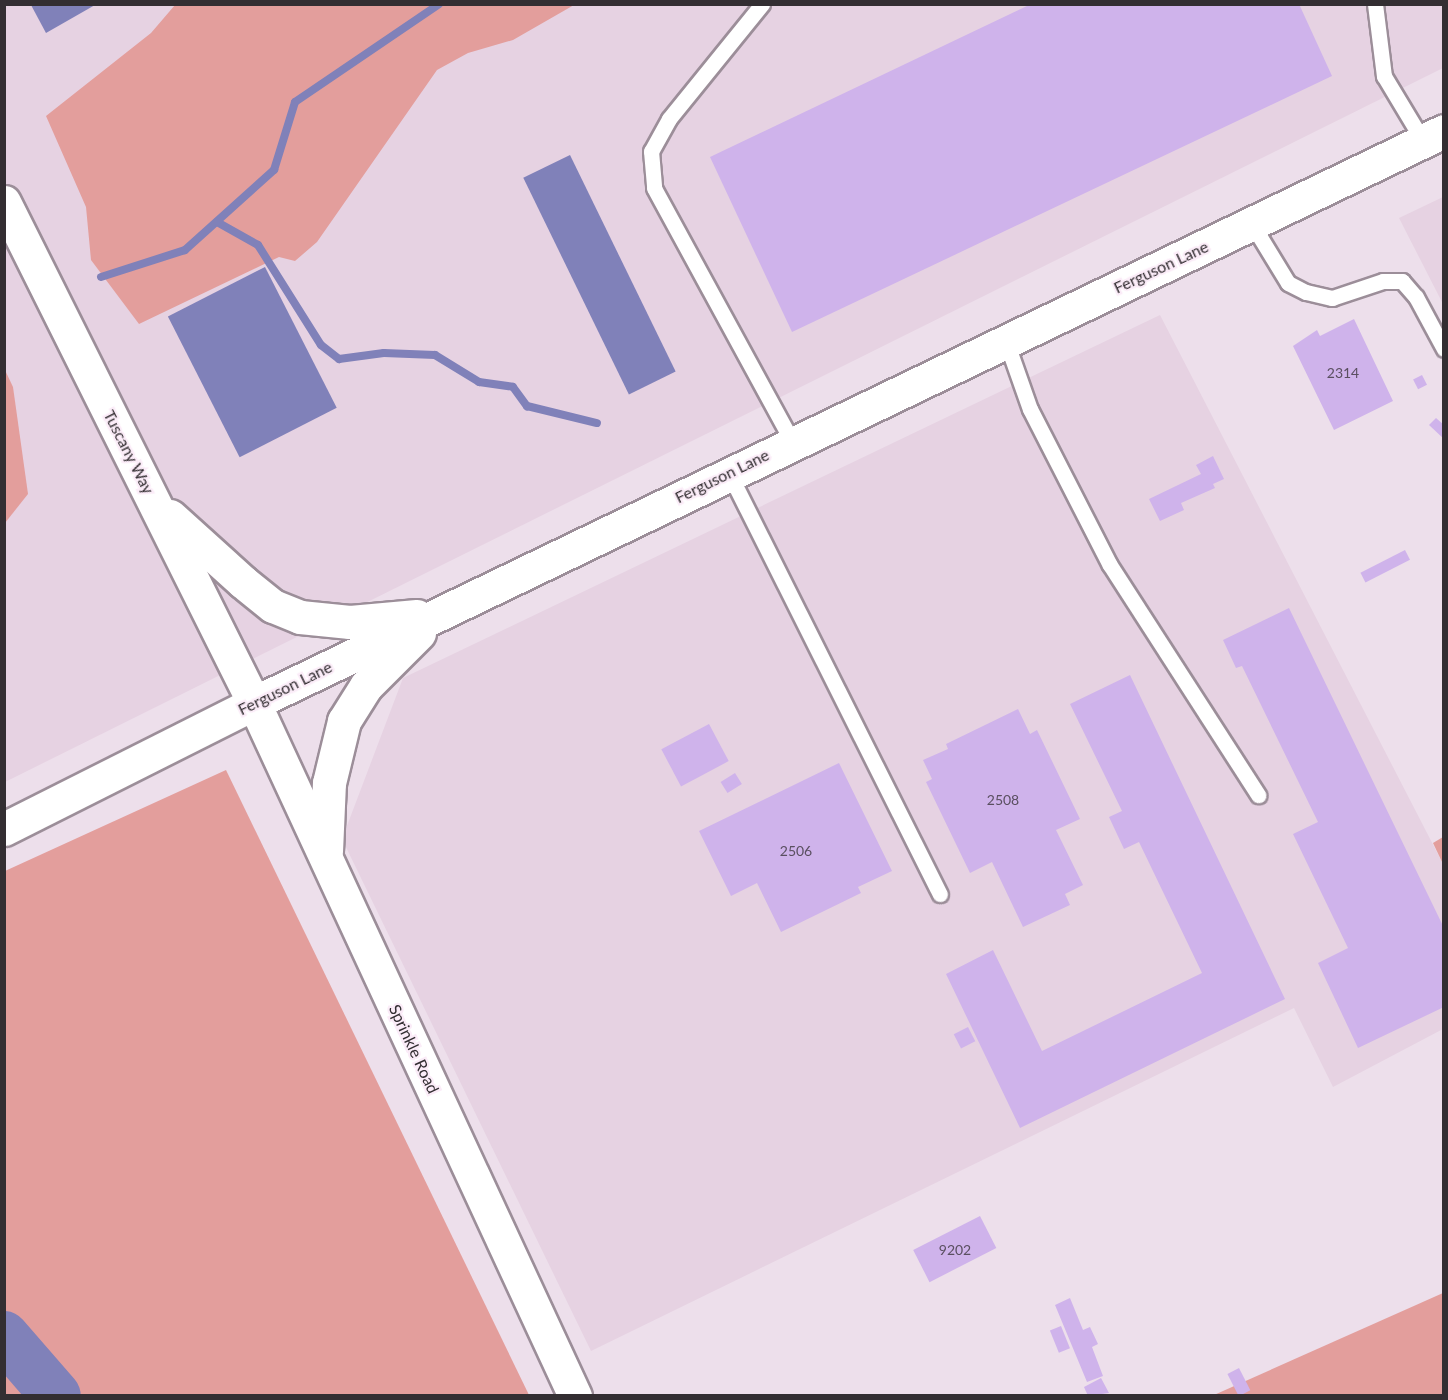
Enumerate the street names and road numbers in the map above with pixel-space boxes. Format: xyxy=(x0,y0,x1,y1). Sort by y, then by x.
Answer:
street label: Ferguson Lane xyxy=(1111,237,1211,297)
street label: Tuscany Way xyxy=(100,407,158,497)
street label: Ferguson Lane xyxy=(672,445,772,507)
street label: Ferguson Lane xyxy=(235,657,335,719)
street label: Sprinkle Road xyxy=(385,1001,443,1097)

